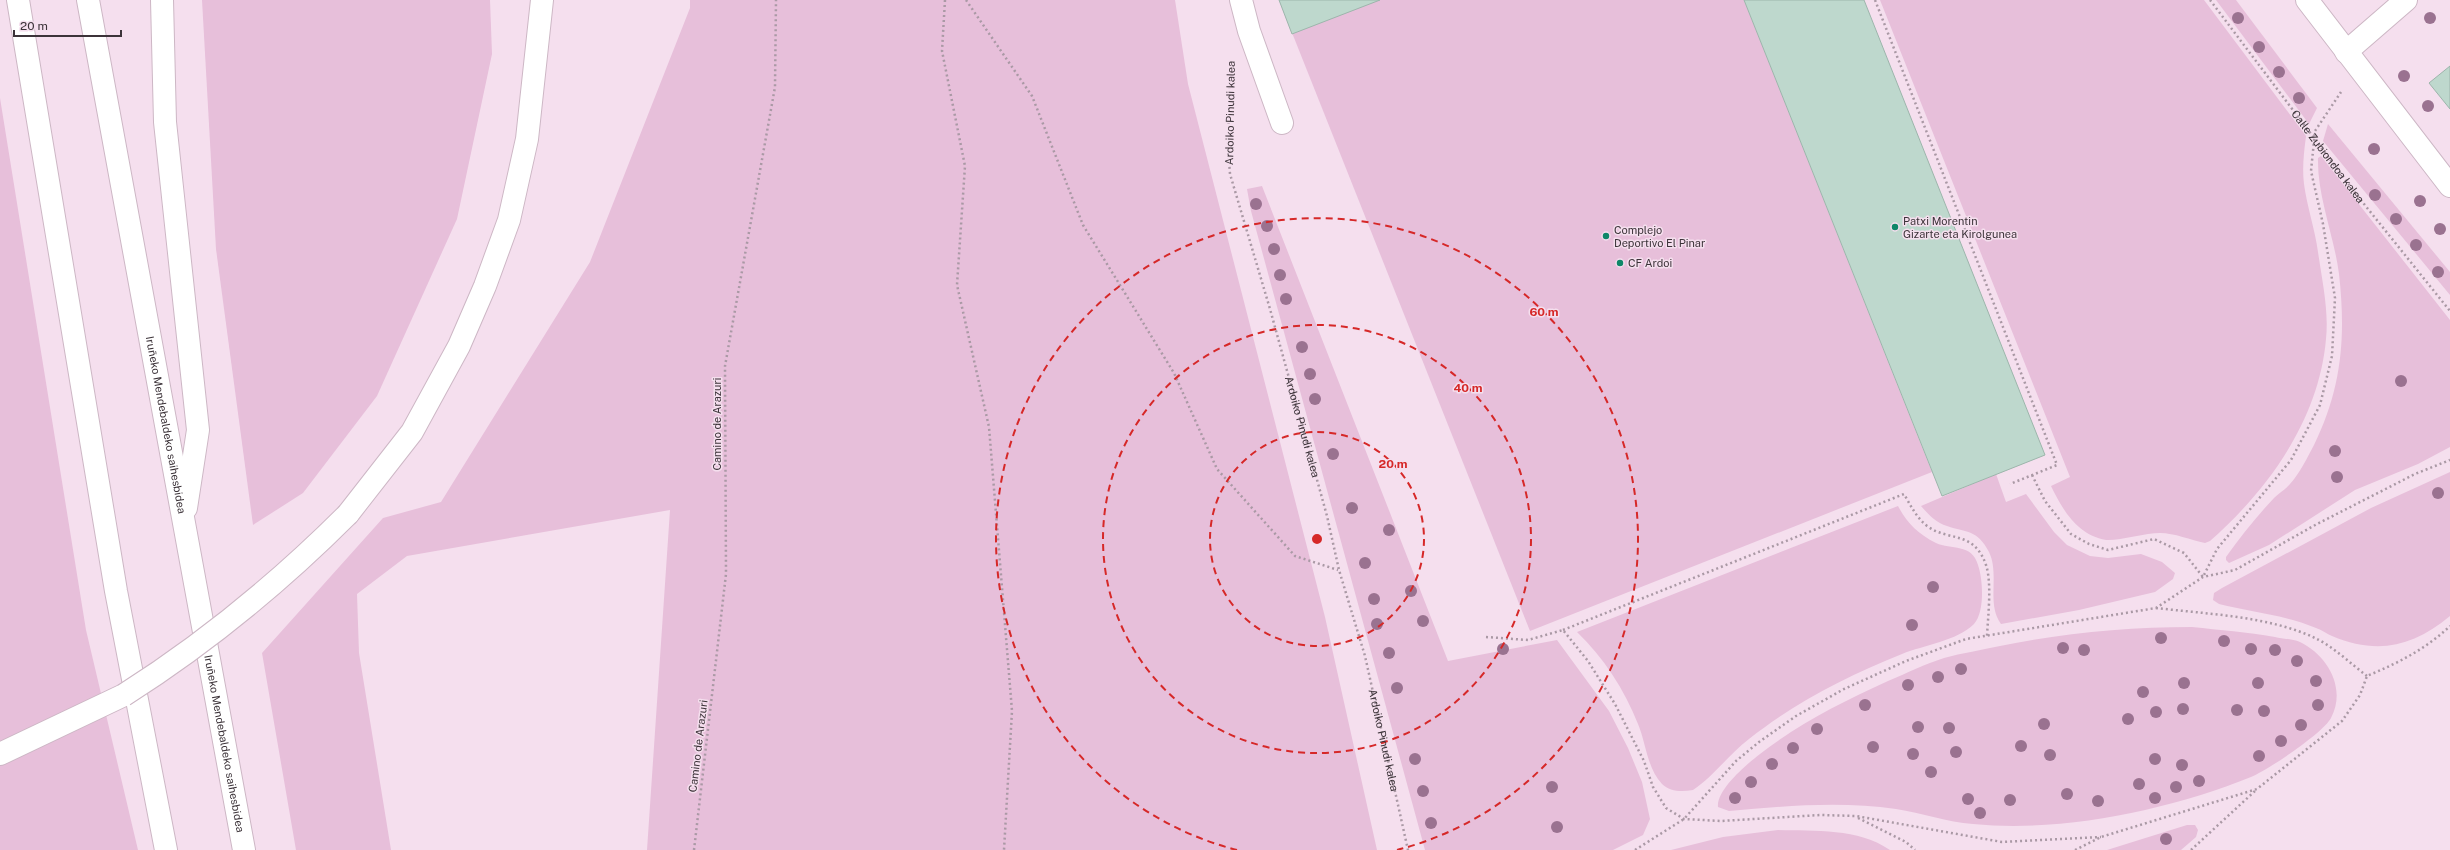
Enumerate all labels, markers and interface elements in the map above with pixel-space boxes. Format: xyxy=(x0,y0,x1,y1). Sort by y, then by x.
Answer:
scale bar xyxy=(14,12,121,38)
text: 20 m xyxy=(20,19,48,33)
street label: Ardoiko Pinudi kalea xyxy=(1223,61,1237,165)
street label: Calle Zubiondoa kalea xyxy=(2289,108,2367,205)
place label: Patxi Morentin Gizarte eta Kirolgunea xyxy=(1903,215,2017,240)
marker: Patxi Morentin Gizarte eta Kirolgunea xyxy=(1890,222,1900,232)
place label: Complejo Deportivo El Pinar xyxy=(1614,224,1705,249)
marker: Complejo Deportivo El Pinar xyxy=(1601,231,1611,241)
place label: CF Ardoi xyxy=(1628,257,1672,269)
marker: CF Ardoi xyxy=(1615,258,1625,268)
text: 60 m xyxy=(1529,305,1559,319)
street label: Iruñeko Mendebaldeko saihesbidea xyxy=(144,335,188,515)
street label: Ardoiko Pinudi kalea xyxy=(1283,375,1322,479)
street label: Camino de Arazuri xyxy=(711,377,723,471)
text: 40 m xyxy=(1453,381,1483,395)
text: 20 m xyxy=(1379,457,1408,471)
centre of rings xyxy=(1310,532,1324,546)
street label: Iruñeko Mendebaldeko saihesbidea xyxy=(202,654,247,833)
street label: Ardoiko Pinudi kalea xyxy=(1366,688,1401,792)
street label: Camino de Arazuri xyxy=(686,699,710,793)

